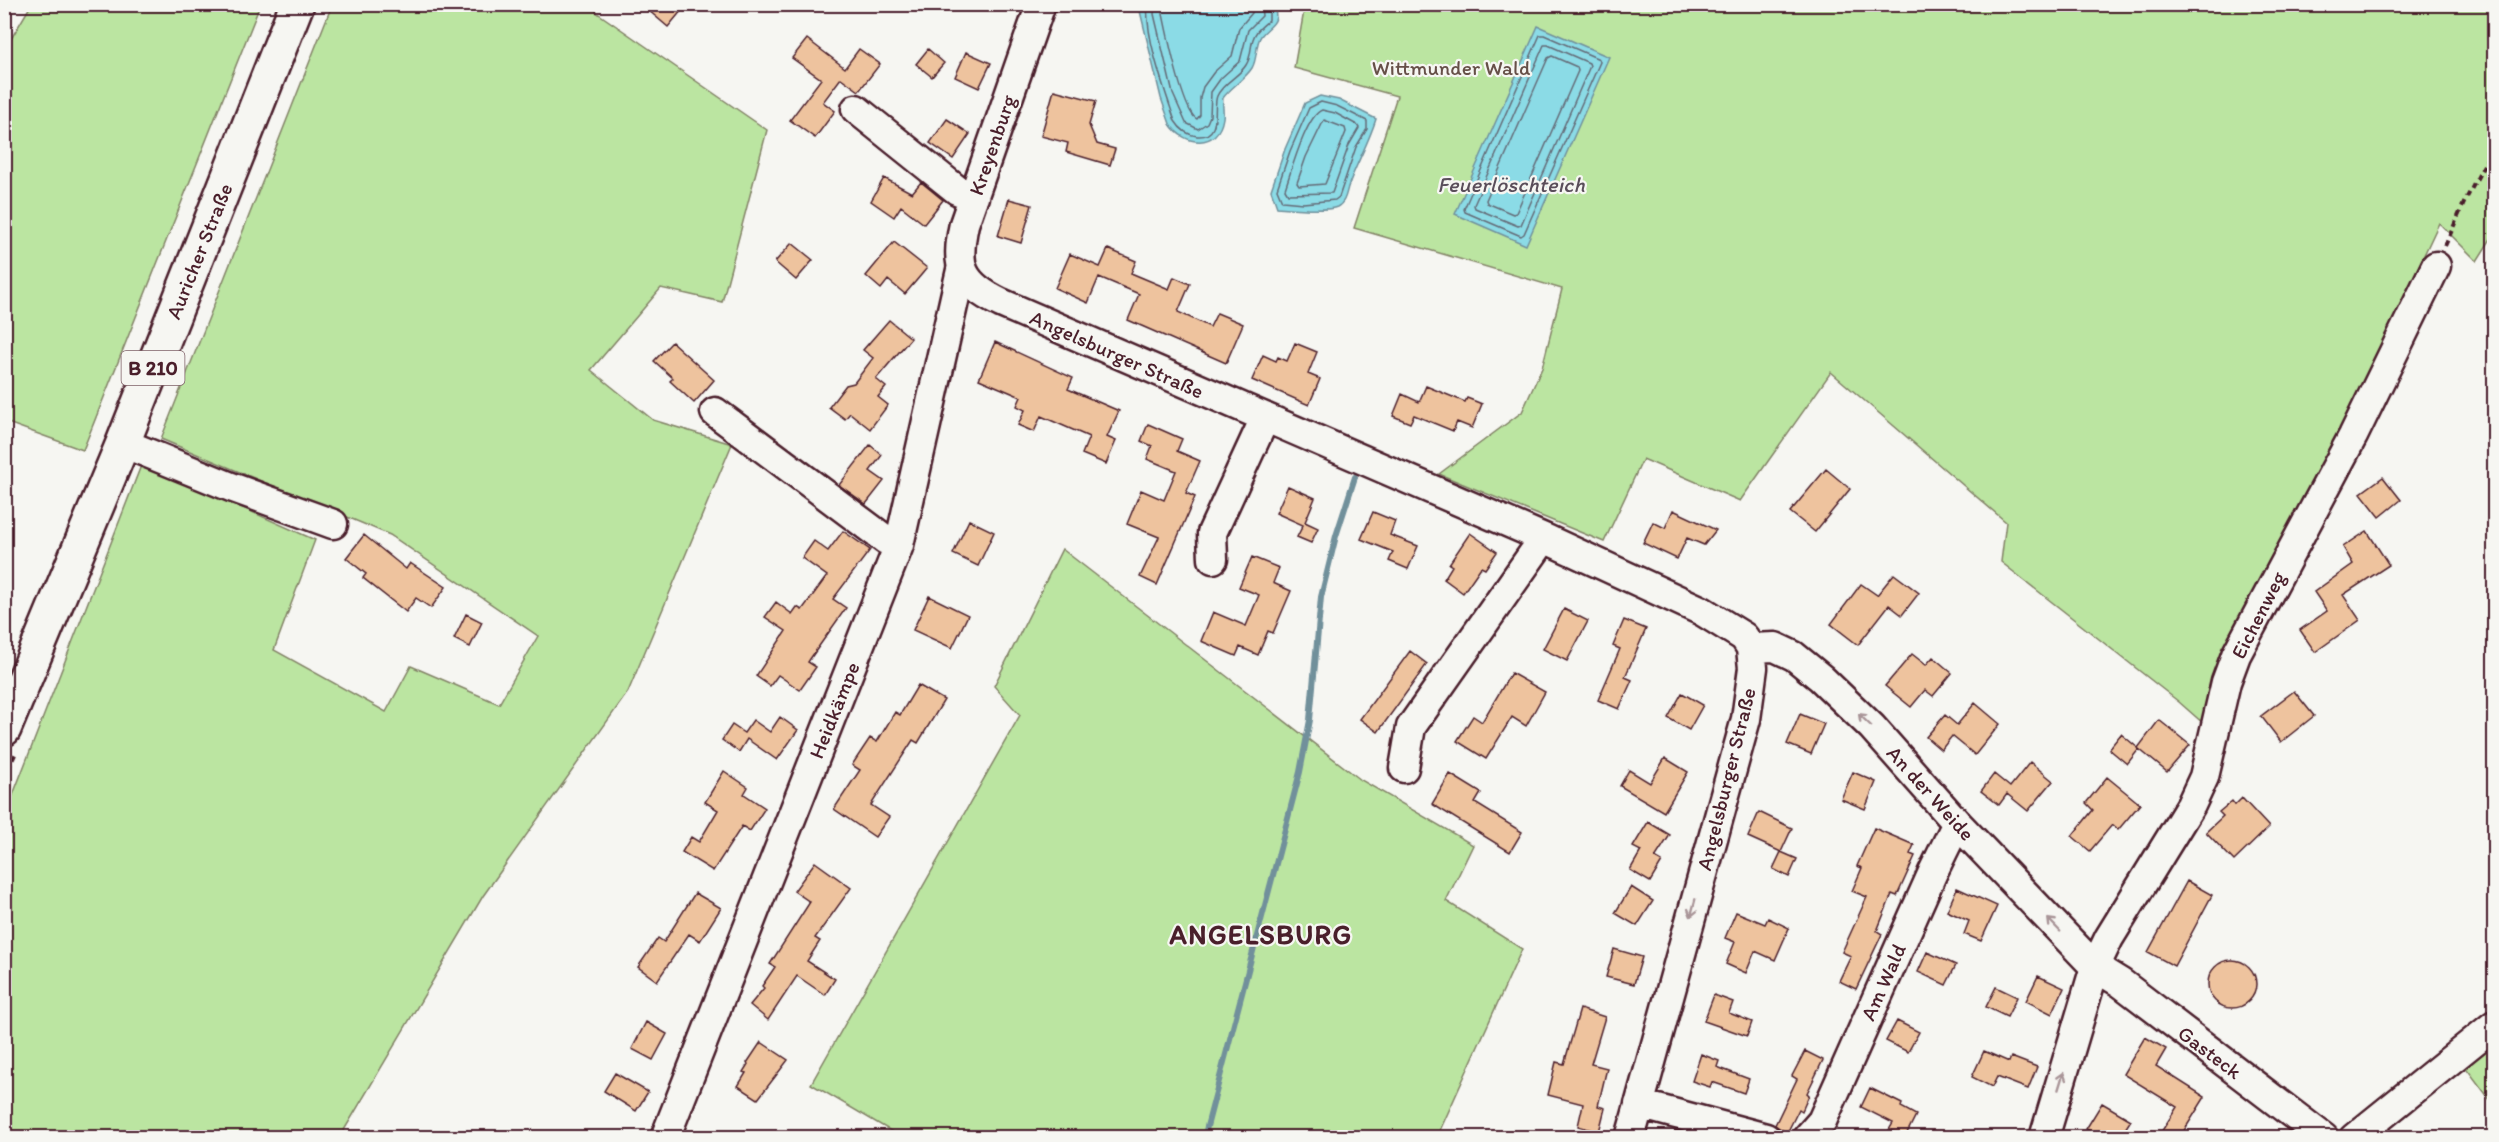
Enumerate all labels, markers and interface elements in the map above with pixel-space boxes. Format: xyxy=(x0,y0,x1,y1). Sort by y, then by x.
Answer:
park label: Wittmunder Wald xyxy=(1372,55,1531,80)
street label: Kreyenburg xyxy=(963,91,1021,199)
water label: Feuerlöschteich xyxy=(1437,171,1585,198)
street label: Auricher Straße xyxy=(160,179,238,323)
street label: Angelsburger Straße xyxy=(1026,304,1208,404)
road number: B 210 xyxy=(122,351,184,385)
street label: Eichenweg xyxy=(2225,567,2291,663)
street label: Heidkämpe xyxy=(803,658,865,762)
street label: Angelsburger Straße xyxy=(1691,685,1761,873)
one-way arrow xyxy=(1858,713,1873,727)
street label: An der Weide xyxy=(1882,740,1980,846)
one-way arrow xyxy=(1687,898,1698,917)
one-way arrow xyxy=(2047,917,2062,932)
district label: ANGELSBURG xyxy=(1168,918,1353,951)
street label: Am Wald xyxy=(1855,939,1911,1024)
street label: Gasteck xyxy=(2173,1020,2247,1084)
one-way arrow xyxy=(2056,1072,2067,1091)

